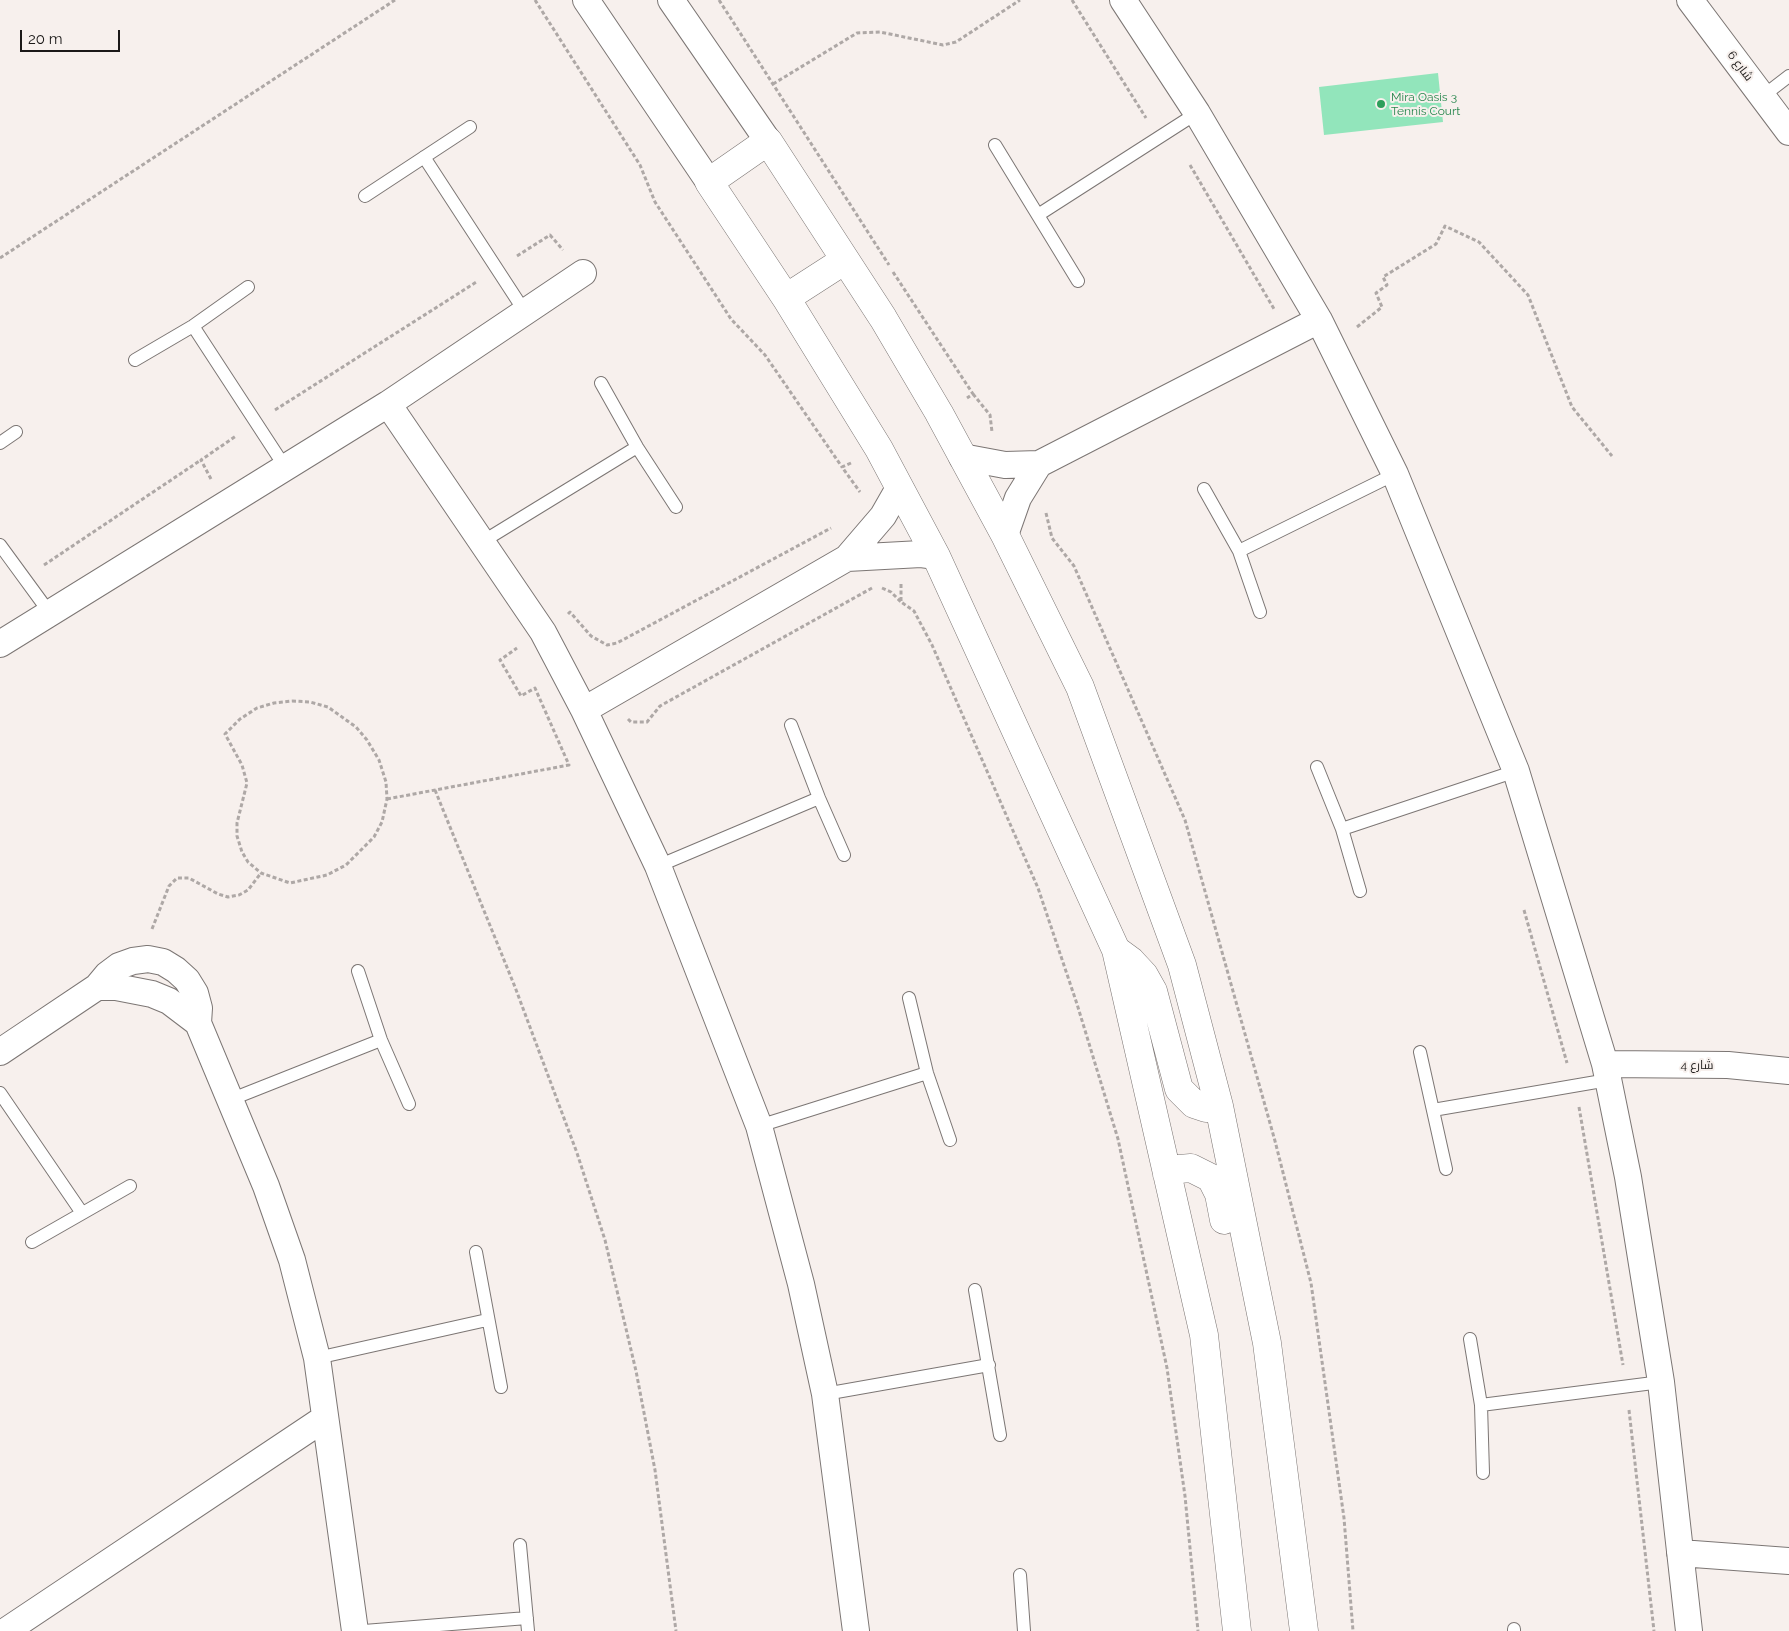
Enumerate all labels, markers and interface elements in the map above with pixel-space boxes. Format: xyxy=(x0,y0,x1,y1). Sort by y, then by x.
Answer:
scale bar xyxy=(22,20,122,52)
text: 20 m xyxy=(28,30,63,48)
street label: شارع 6 xyxy=(1724,48,1756,84)
place label: Mira Oasis 3 Tennis Court xyxy=(1391,90,1460,118)
marker: Mira Oasis 3 Tennis Court xyxy=(1375,98,1387,110)
street label: شارع 4 xyxy=(1681,1058,1713,1072)

